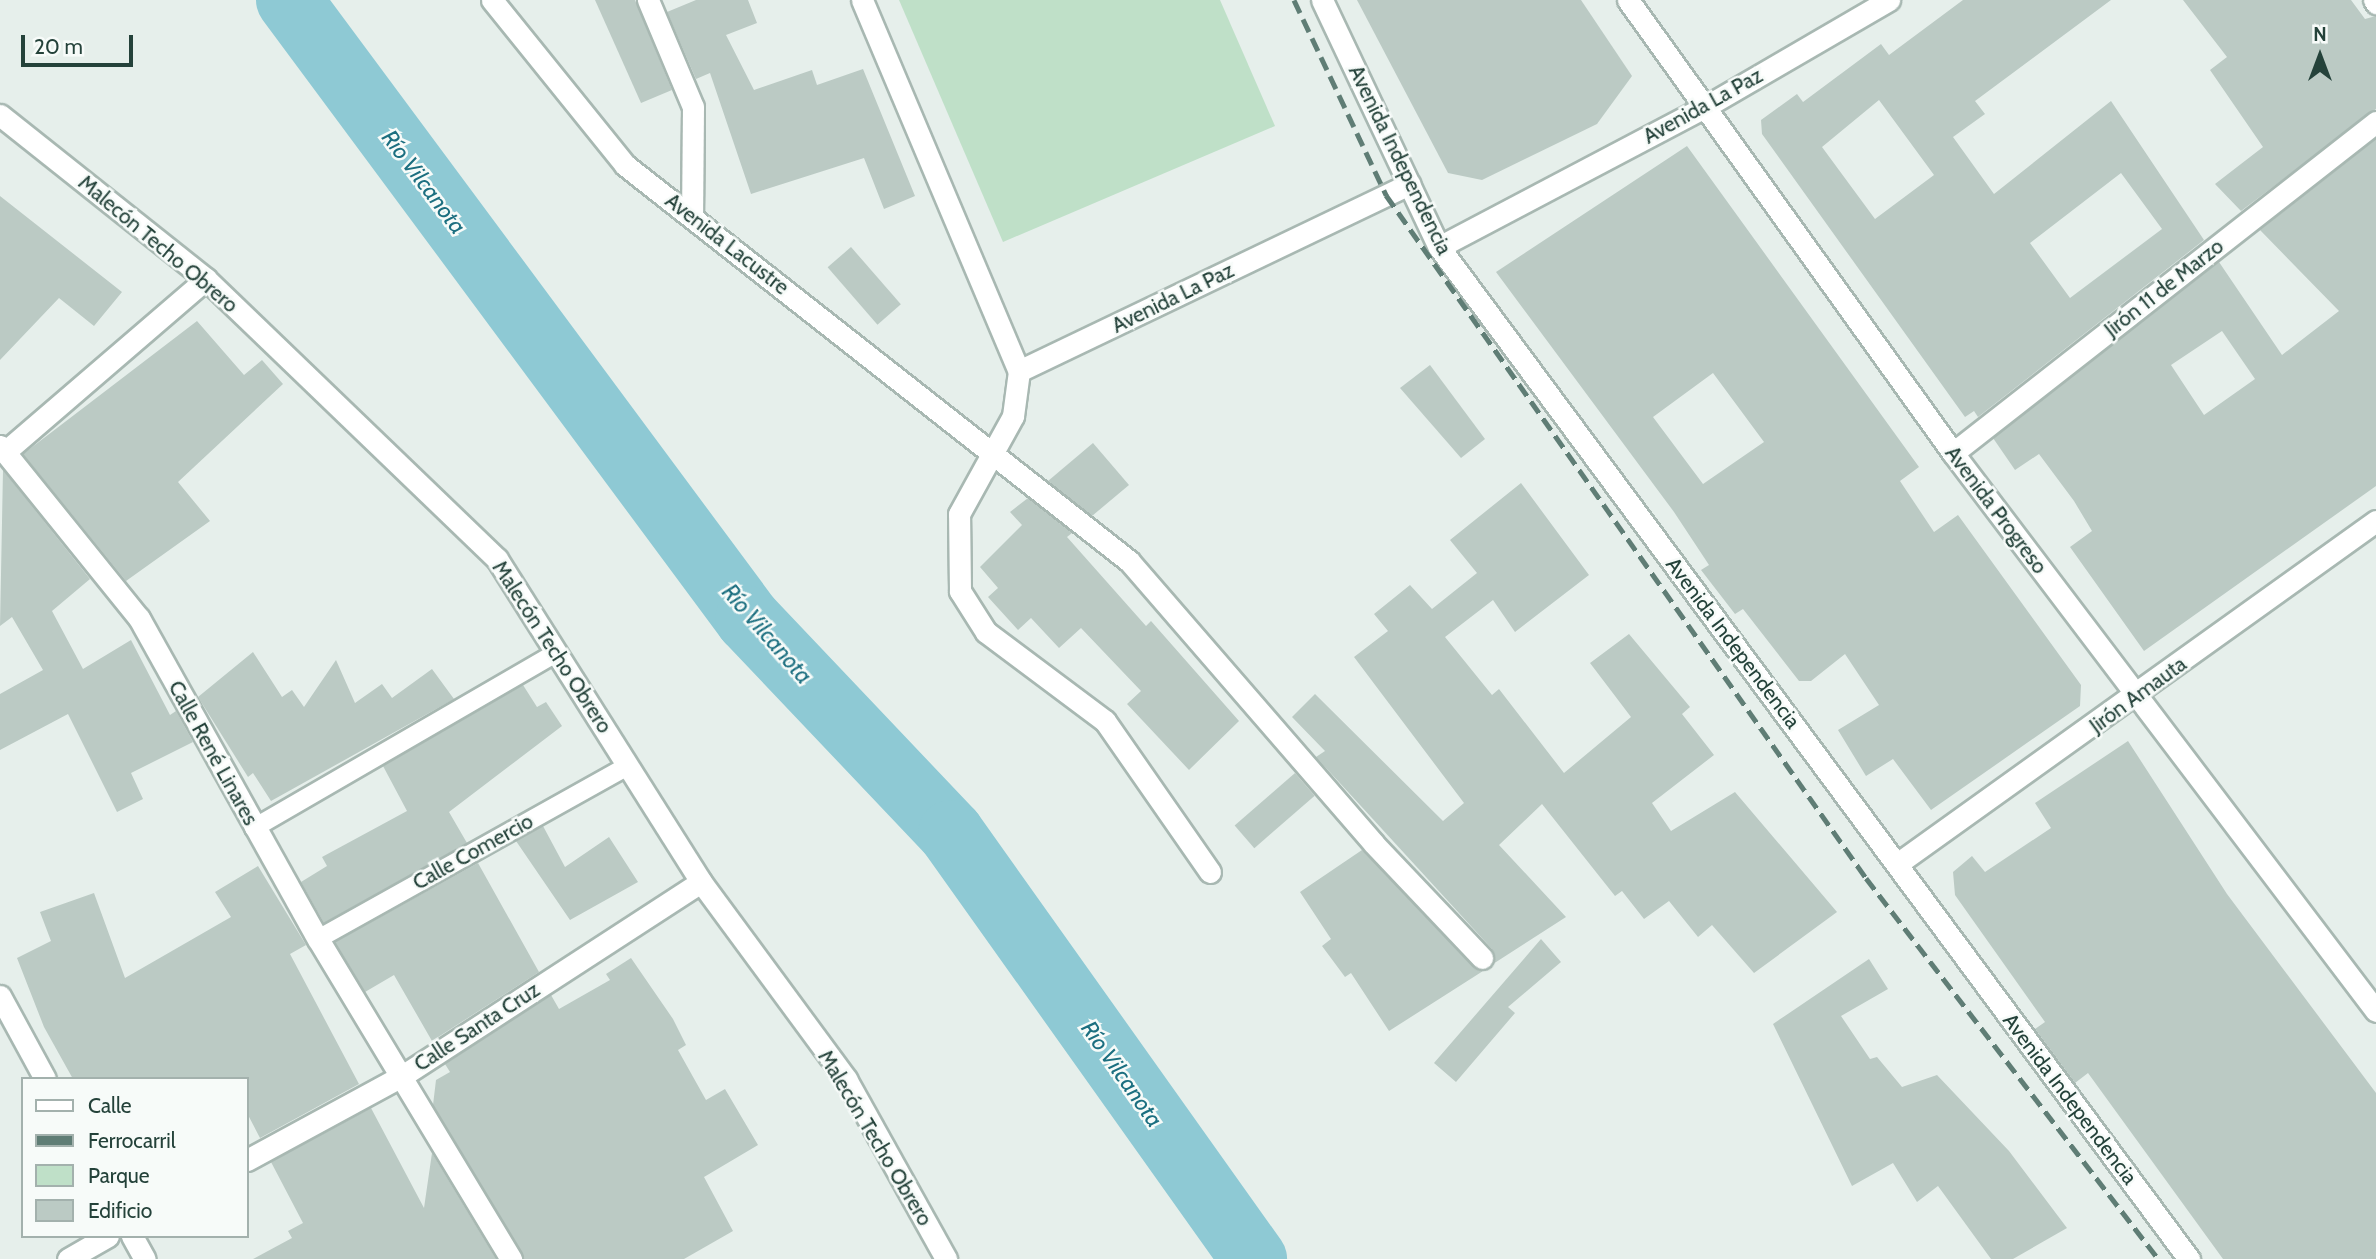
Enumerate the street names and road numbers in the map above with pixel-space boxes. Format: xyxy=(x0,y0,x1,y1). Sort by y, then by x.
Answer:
street label: Avenida Independencia xyxy=(1343,61,1457,259)
street label: Avenida La Paz xyxy=(1639,63,1767,149)
street label: Malecón Techo Obrero xyxy=(73,170,243,318)
street label: Avenida Lacustre xyxy=(660,188,794,300)
street label: Jirón 11 de Marzo xyxy=(2099,234,2229,342)
street label: Avenida La Paz xyxy=(1108,258,1238,338)
street label: Avenida Progreso xyxy=(1940,441,2052,579)
street label: Avenida Independencia xyxy=(1661,553,1805,733)
street label: Malecón Techo Obrero xyxy=(487,556,617,738)
street label: Jirón Amauta xyxy=(2085,651,2191,739)
street label: Calle René Linares xyxy=(163,676,263,830)
street label: Calle Comercio xyxy=(408,809,538,895)
street label: Calle Santa Cruz xyxy=(410,977,544,1077)
street label: Avenida Independencia xyxy=(1998,1009,2142,1189)
street label: Malecón Techo Obrero xyxy=(813,1046,937,1230)

